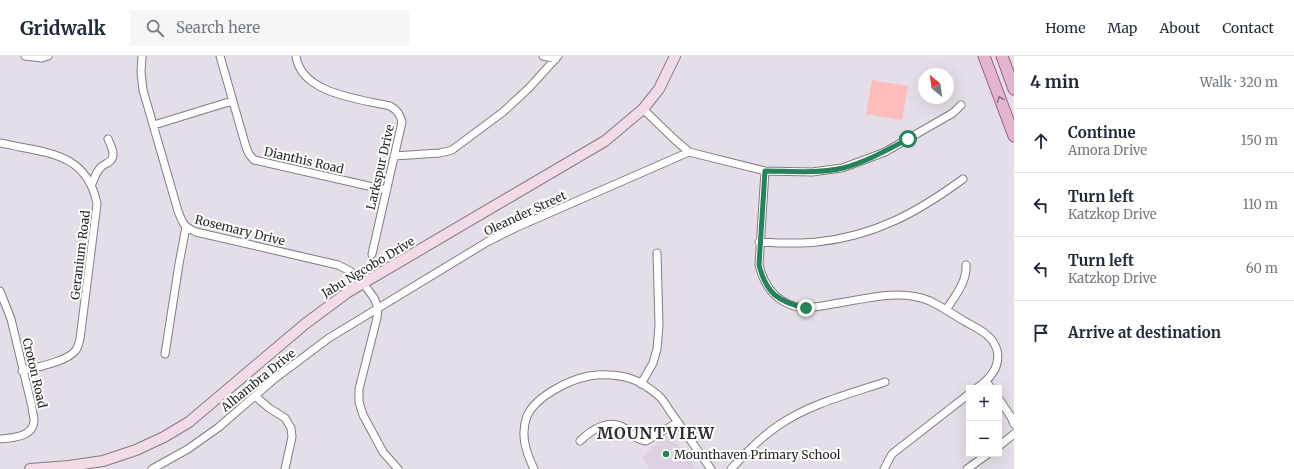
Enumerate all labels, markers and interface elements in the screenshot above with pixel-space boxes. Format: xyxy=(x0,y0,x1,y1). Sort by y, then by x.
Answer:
search box xyxy=(130,10,410,46)
text: Gridwalk xyxy=(20,16,106,40)
icon: search xyxy=(144,17,166,39)
text: Search here xyxy=(176,18,260,37)
text: Home xyxy=(1045,19,1086,37)
text: Map xyxy=(1108,19,1137,37)
text: About xyxy=(1159,19,1200,37)
text: Contact xyxy=(1222,19,1274,37)
north arrow xyxy=(918,68,954,104)
text: 4 min xyxy=(1030,71,1079,93)
text: Walk · 320 m xyxy=(1200,74,1278,91)
one-way arrow xyxy=(997,96,1005,103)
street label: Larkspur Drive xyxy=(363,123,397,211)
text: Continue xyxy=(1068,123,1136,142)
route start xyxy=(899,130,917,148)
icon: ahead xyxy=(1030,130,1052,152)
text: 150 m xyxy=(1241,132,1278,149)
text: Amora Drive xyxy=(1068,142,1147,159)
street label: Dianthis Road xyxy=(263,144,345,176)
street label: Oleander Street xyxy=(481,187,569,239)
text: Turn left xyxy=(1068,187,1134,206)
icon: left xyxy=(1030,194,1052,216)
text: 110 m xyxy=(1243,196,1278,213)
text: Katzkop Drive xyxy=(1068,206,1157,223)
street label: Geranium Road xyxy=(67,209,93,301)
street label: Rosemary Drive xyxy=(193,212,287,248)
street label: Jabu Ngcobo Drive xyxy=(318,233,417,301)
text: Turn left xyxy=(1068,251,1134,270)
icon: left xyxy=(1030,258,1052,280)
text: 60 m xyxy=(1246,260,1278,277)
text: Katzkop Drive xyxy=(1068,270,1157,287)
route end xyxy=(797,299,815,317)
icon: arrive xyxy=(1030,322,1052,344)
text: Arrive at destination xyxy=(1068,323,1221,342)
street label: Croton Road xyxy=(20,337,50,409)
street label: Alhambra Drive xyxy=(217,345,298,415)
map controls xyxy=(966,385,1002,457)
button: + xyxy=(966,385,1002,421)
button: − xyxy=(966,421,1002,457)
district label: MOUNTVIEW xyxy=(597,423,715,443)
place label: Mounthaven Primary School xyxy=(674,447,841,462)
marker: Mounthaven Primary School xyxy=(661,449,671,459)

